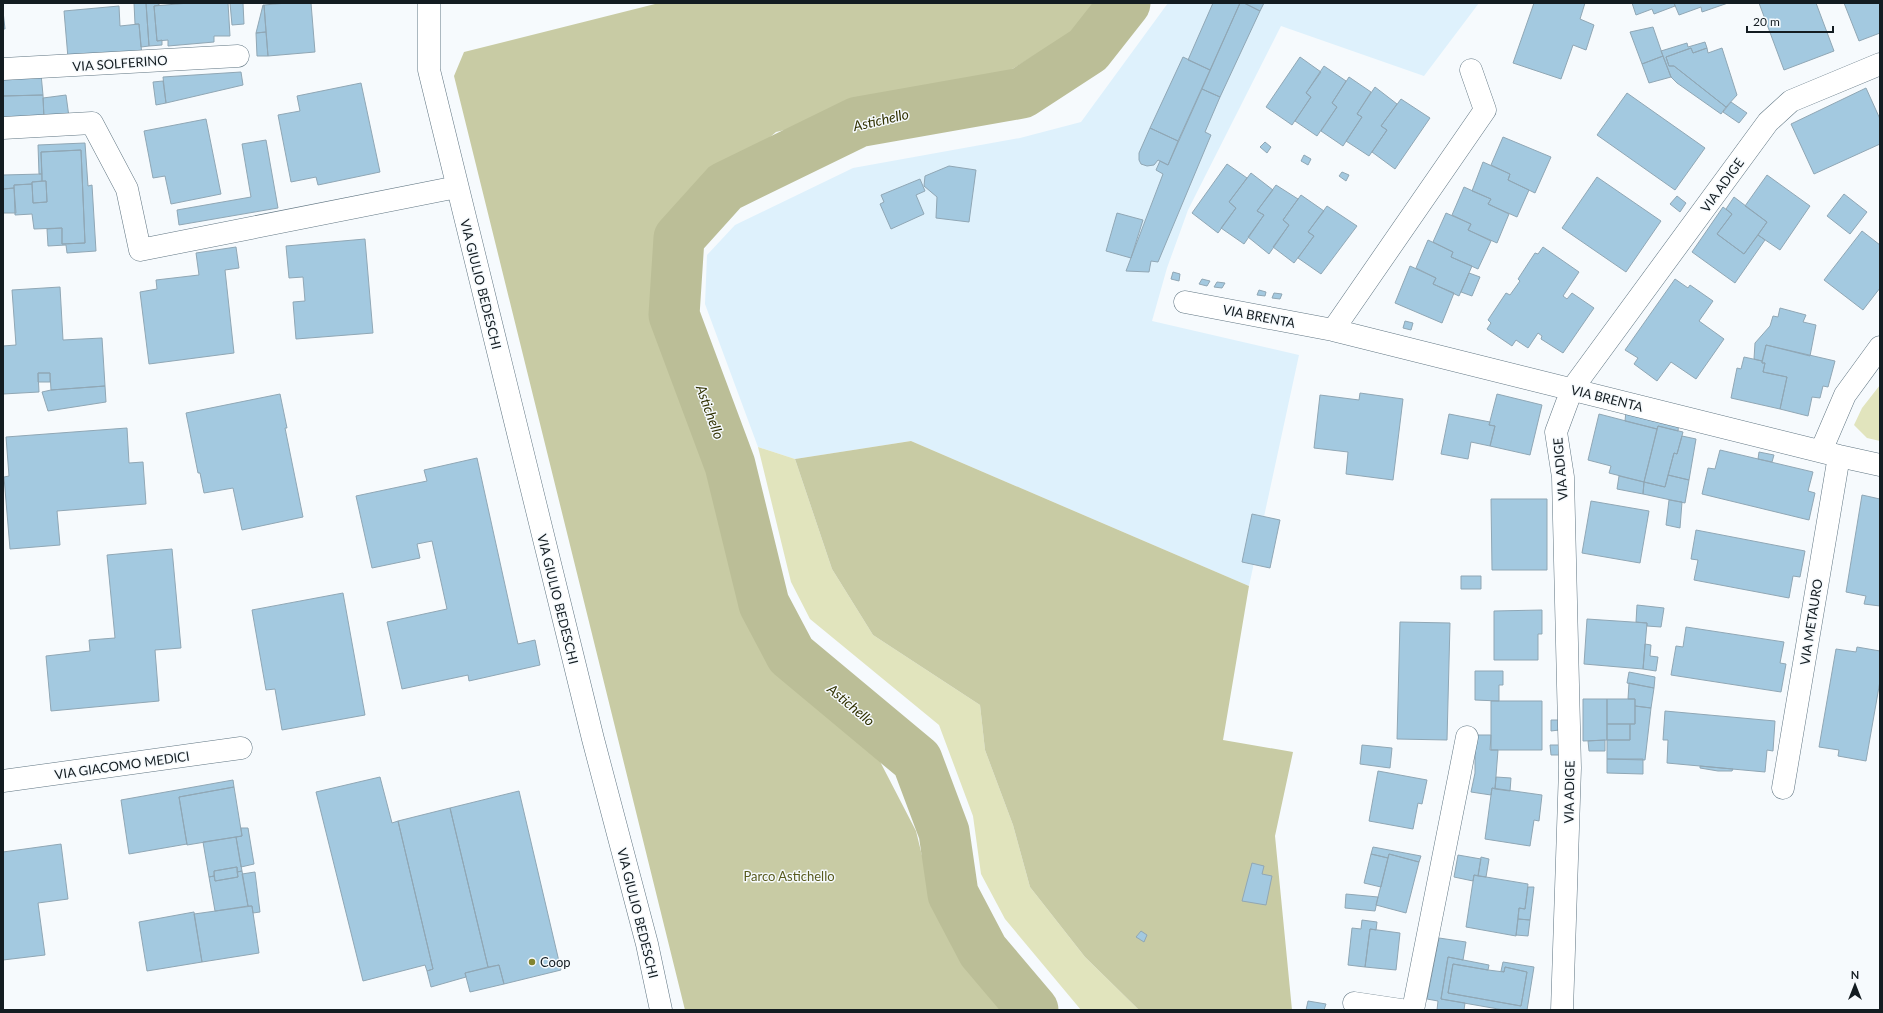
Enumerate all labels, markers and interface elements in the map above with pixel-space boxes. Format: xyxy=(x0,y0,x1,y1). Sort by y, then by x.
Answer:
scale bar xyxy=(1747,8,1833,34)
text: 20 m xyxy=(1753,14,1780,29)
street label: VIA SOLFERINO xyxy=(72,52,168,74)
water label: Astichello xyxy=(850,105,910,134)
street label: VIA ADIGE xyxy=(1697,155,1747,215)
street label: VIA GIULIO BEDESCHI xyxy=(457,217,505,351)
street label: VIA BRENTA xyxy=(1221,301,1297,331)
water label: Astichello xyxy=(692,381,728,441)
street label: VIA BRENTA xyxy=(1569,381,1645,415)
street label: VIA ADIGE xyxy=(1549,437,1571,501)
street label: VIA GIULIO BEDESCHI xyxy=(534,532,582,666)
street label: VIA METAURO xyxy=(1796,578,1826,666)
water label: Astichello xyxy=(823,679,878,729)
street label: VIA GIACOMO MEDICI xyxy=(54,748,190,782)
street label: VIA ADIGE xyxy=(1560,760,1578,824)
street label: VIA GIULIO BEDESCHI xyxy=(614,846,662,980)
park label: Parco Astichello xyxy=(743,868,835,884)
place label: Coop xyxy=(540,954,571,970)
marker: Coop xyxy=(527,957,537,967)
north arrow xyxy=(1835,965,1875,1005)
text: N xyxy=(1851,968,1859,981)

